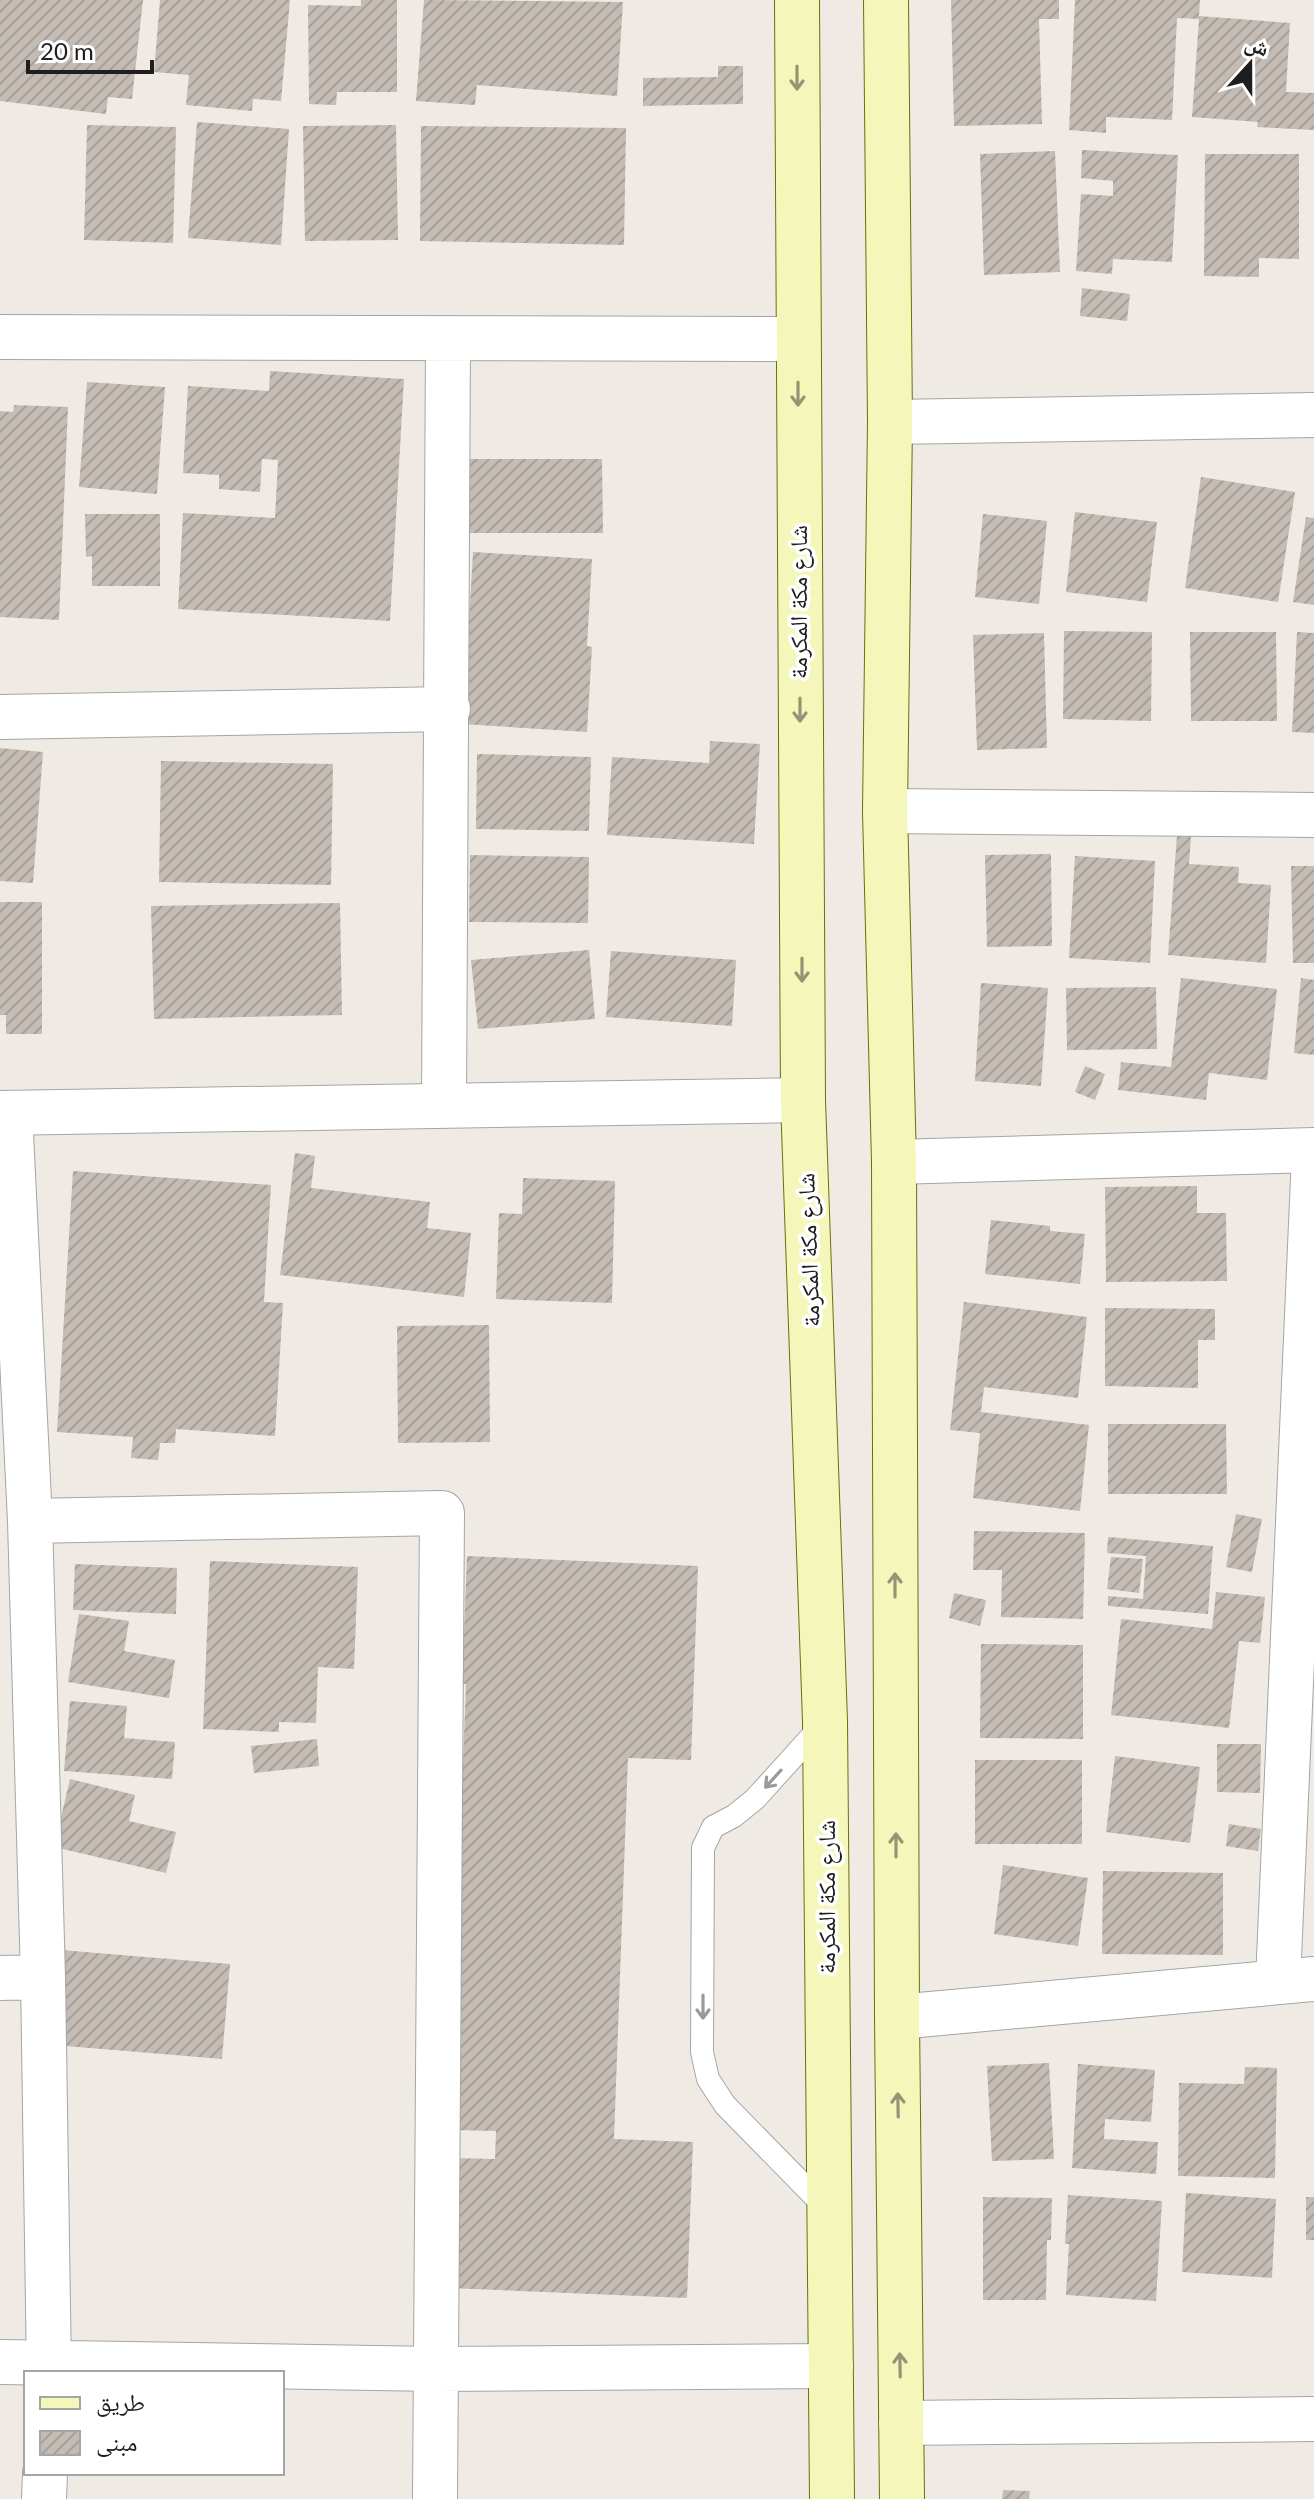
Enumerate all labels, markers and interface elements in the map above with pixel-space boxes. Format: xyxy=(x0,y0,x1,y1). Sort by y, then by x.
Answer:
scale bar xyxy=(28,24,152,74)
north arrow xyxy=(1210,24,1290,104)
text: ش xyxy=(1241,28,1273,63)
text: 20 m xyxy=(40,36,94,65)
one-way arrow xyxy=(789,64,805,91)
one-way arrow xyxy=(790,380,806,407)
street label: شارع مكة المكرمة xyxy=(783,525,814,679)
one-way arrow xyxy=(792,696,808,723)
one-way arrow xyxy=(794,956,810,983)
street label: شارع مكة المكرمة xyxy=(790,1173,827,1327)
one-way arrow xyxy=(887,1572,903,1599)
one-way arrow xyxy=(764,1768,782,1788)
street label: شارع مكة المكرمة xyxy=(811,1820,842,1974)
one-way arrow xyxy=(888,1832,904,1859)
one-way arrow xyxy=(695,1993,710,2020)
one-way arrow xyxy=(890,2092,905,2119)
one-way arrow xyxy=(892,2352,908,2379)
legend xyxy=(24,2371,284,2475)
text: طريق xyxy=(96,2387,145,2417)
text: مبنى xyxy=(96,2427,137,2457)

